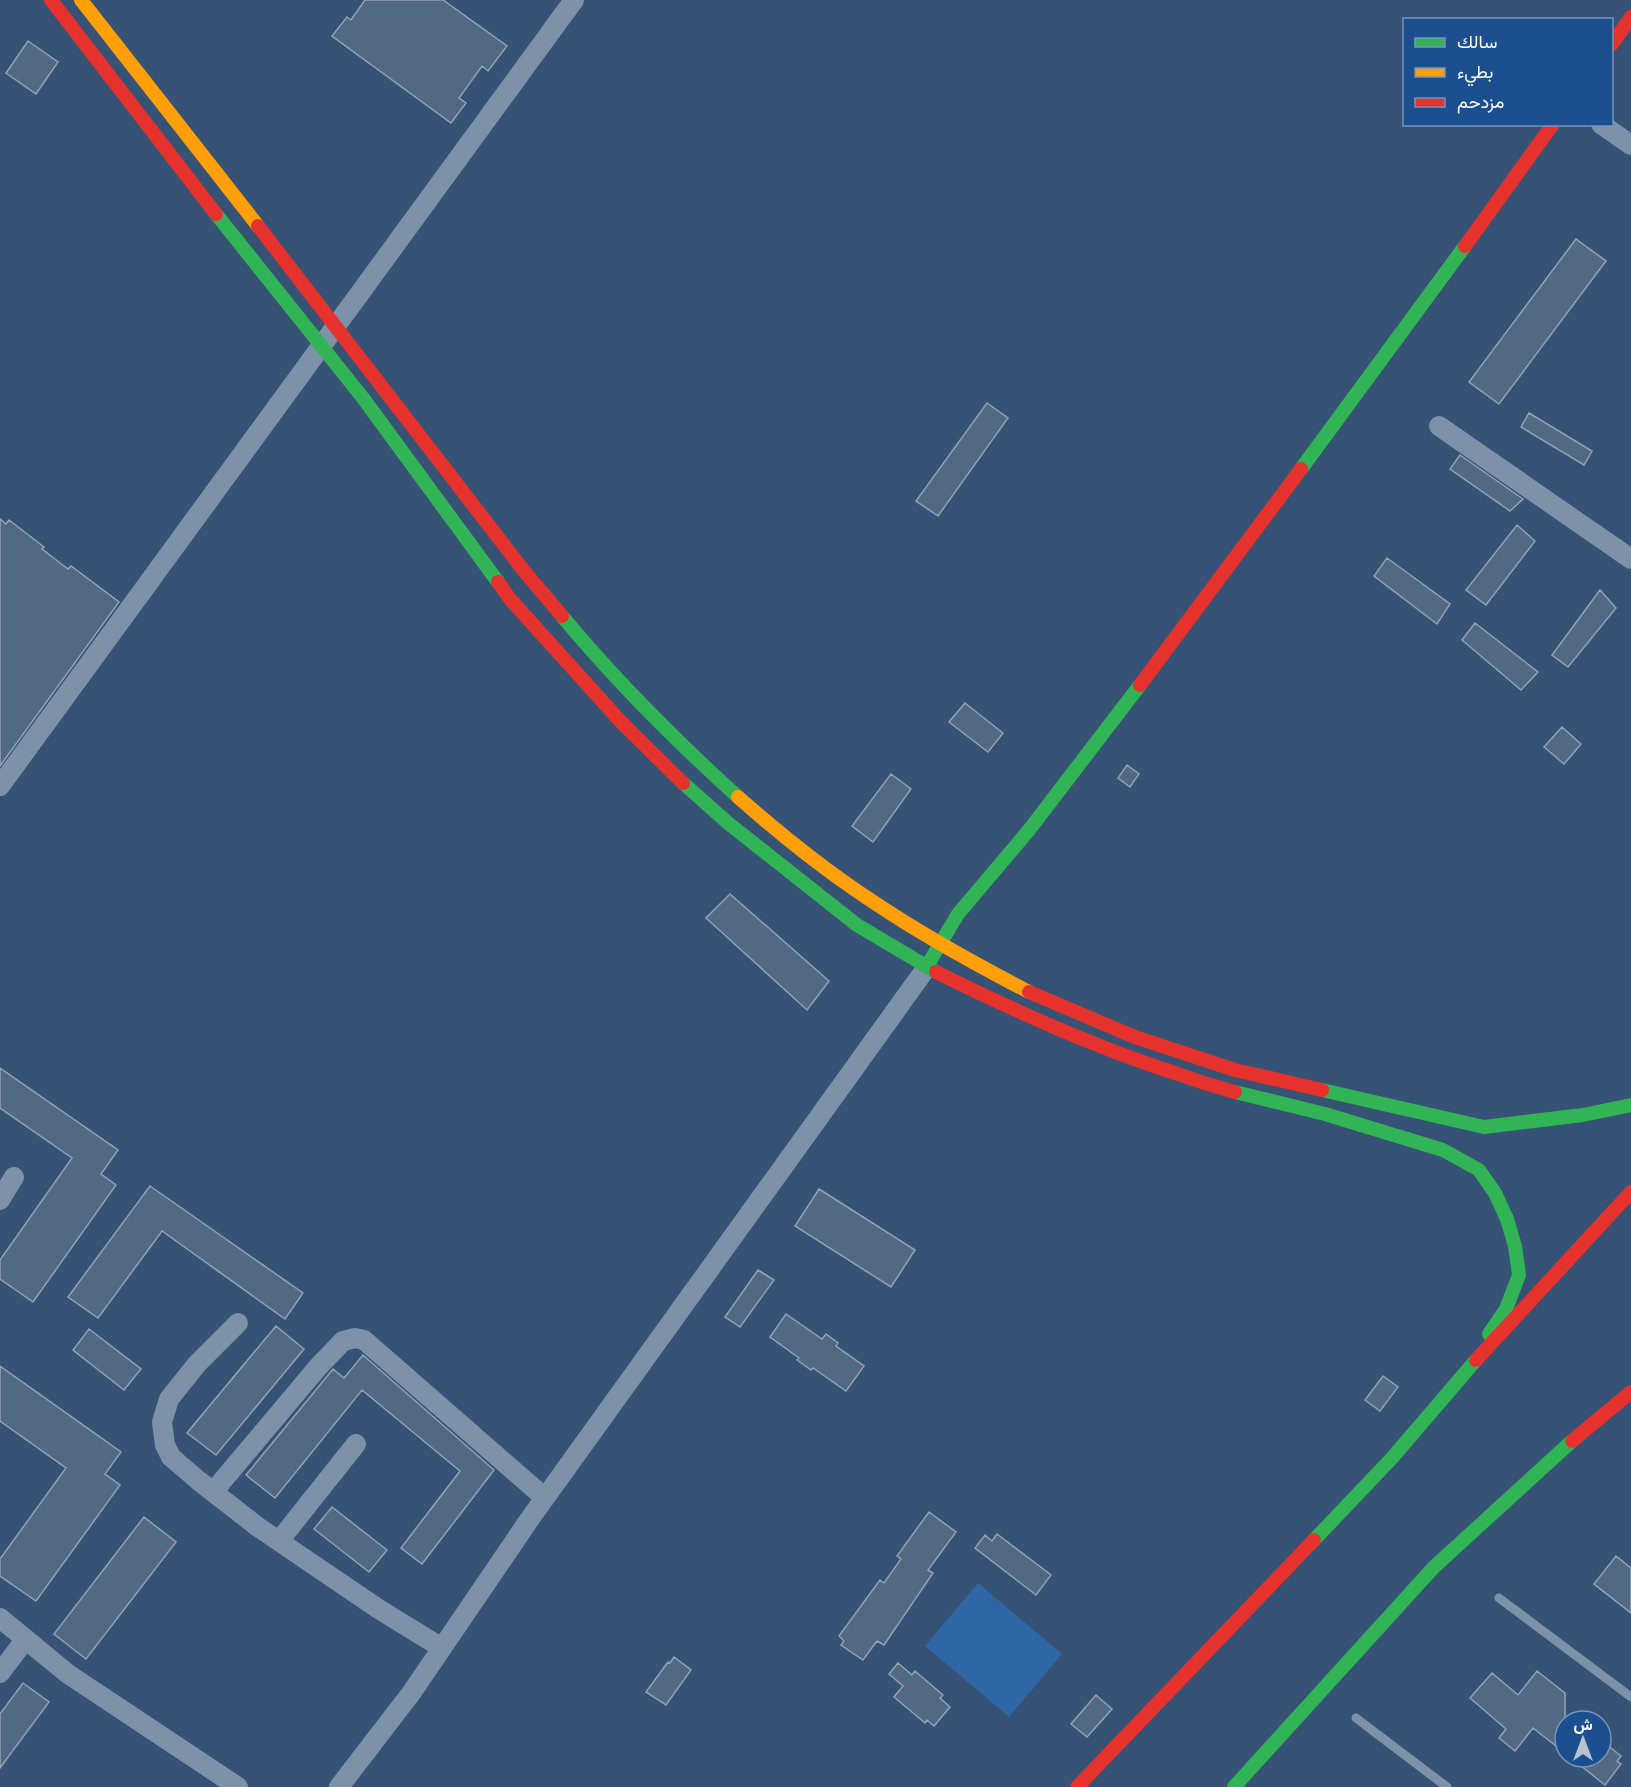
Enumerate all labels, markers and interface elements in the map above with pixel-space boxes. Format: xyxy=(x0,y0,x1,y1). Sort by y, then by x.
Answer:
legend xyxy=(1403,18,1613,126)
text: سالك xyxy=(1457,31,1497,53)
text: بطيء xyxy=(1457,61,1493,87)
text: مزدحم xyxy=(1457,91,1504,114)
north arrow xyxy=(1553,1709,1613,1769)
text: ش xyxy=(1573,1715,1593,1734)

